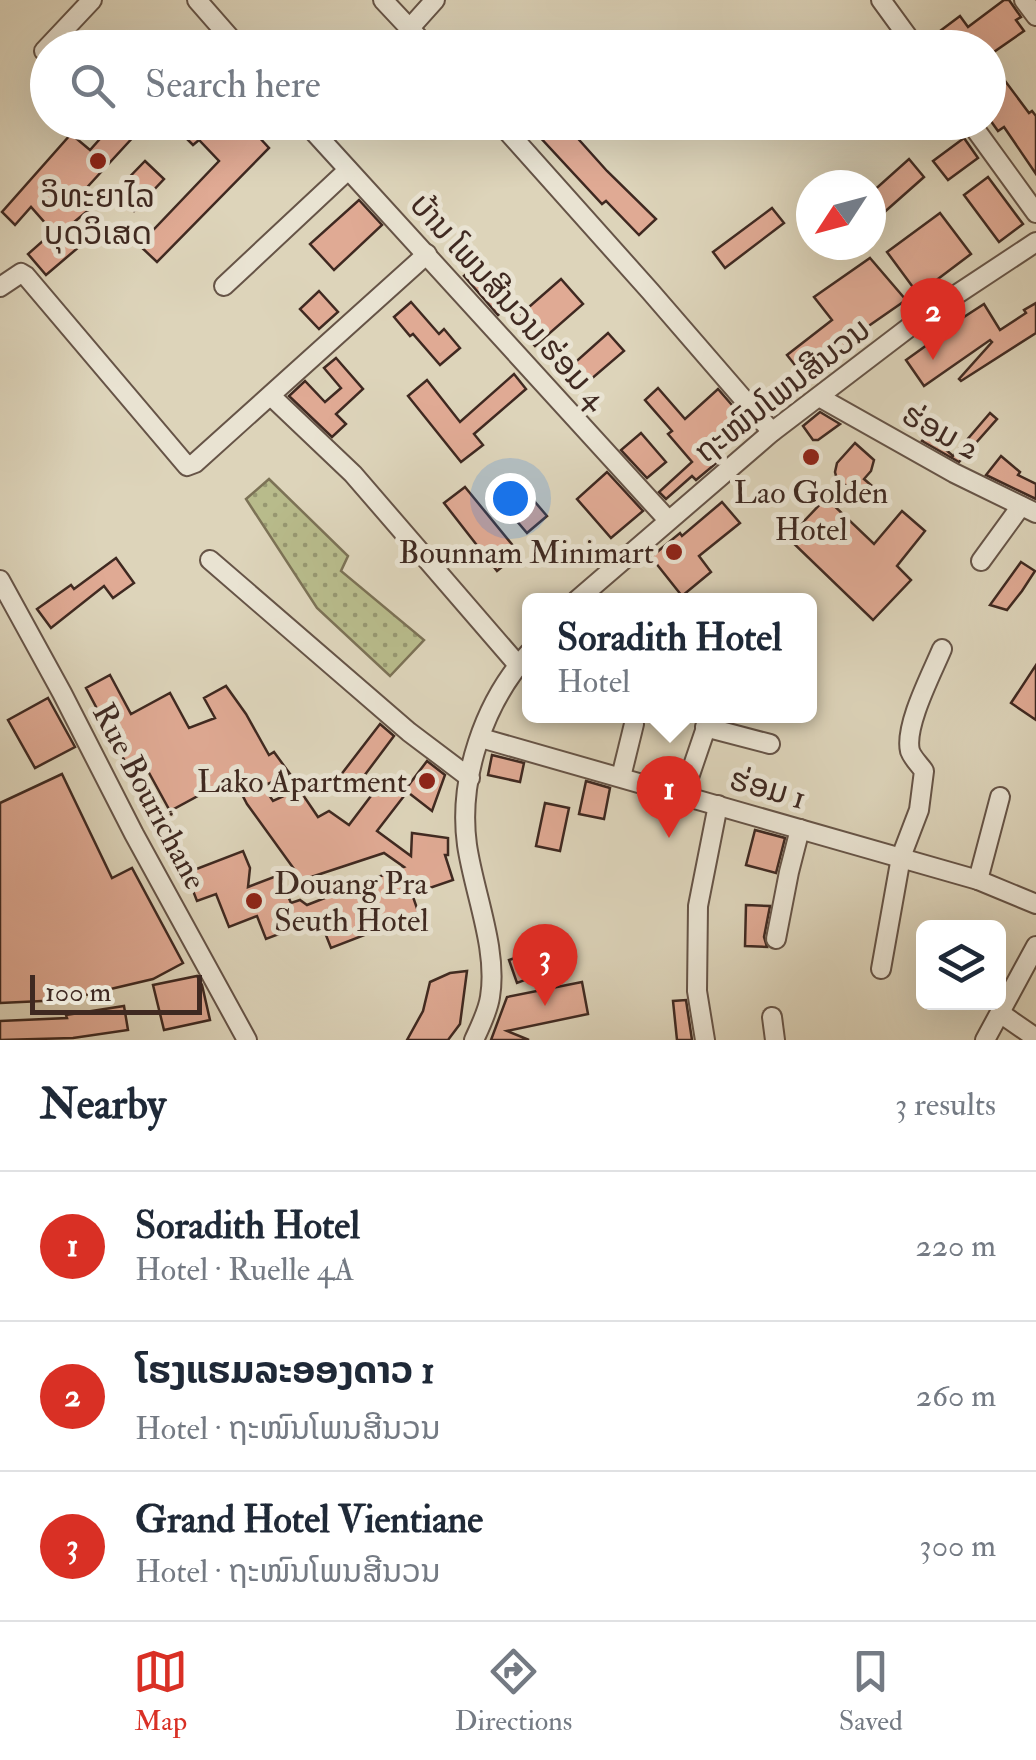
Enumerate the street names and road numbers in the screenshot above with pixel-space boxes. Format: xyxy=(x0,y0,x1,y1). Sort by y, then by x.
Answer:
street label: ບ້ານ ໂພນສີນວນ ຮ່ອມ 4 xyxy=(401,185,617,419)
street label: ຖະໜົນໂພນສີນວນ xyxy=(686,310,879,472)
street label: ຮ່ອມ 2 xyxy=(895,394,986,469)
street label: Rue Bourichane xyxy=(83,696,215,896)
street label: ຮ່ອມ 1 xyxy=(725,759,810,819)

